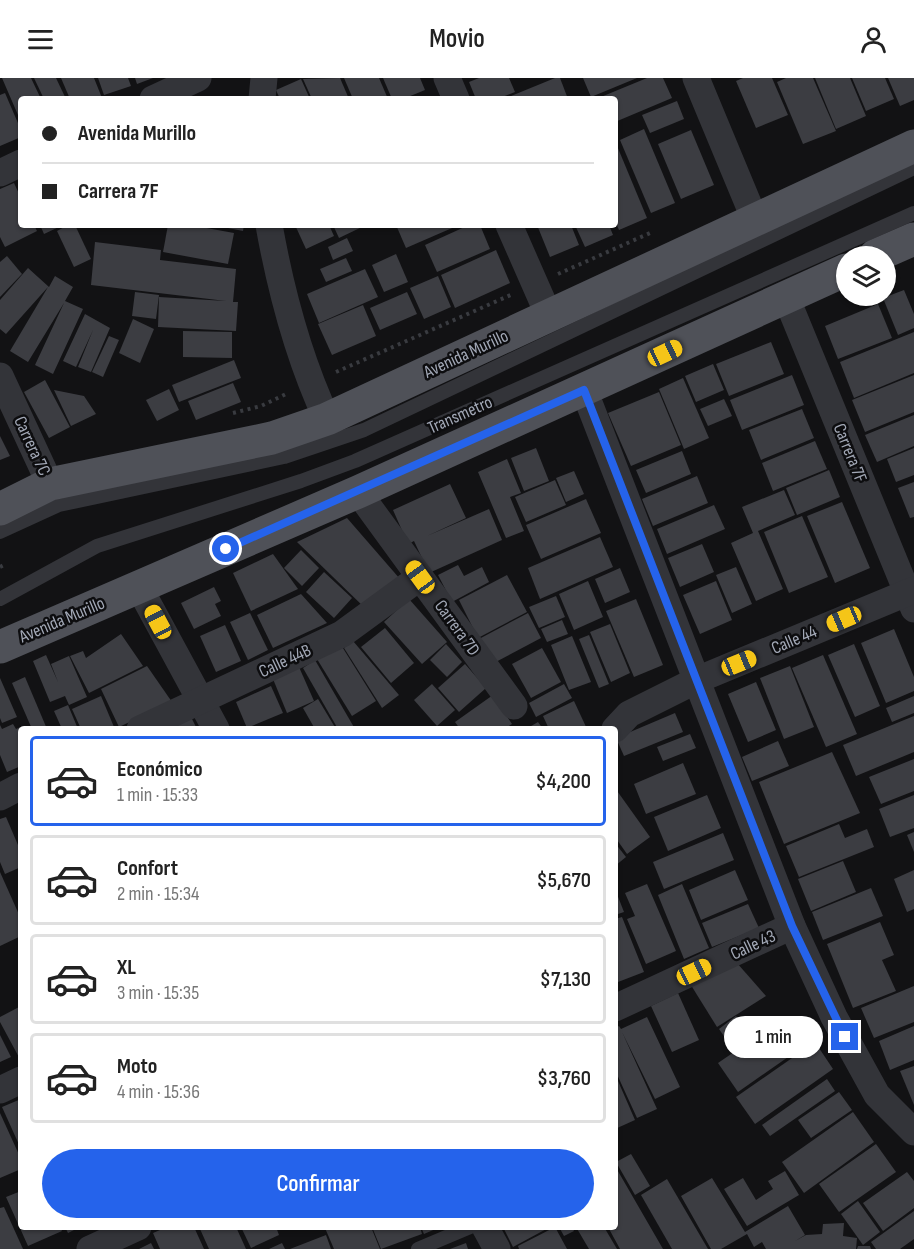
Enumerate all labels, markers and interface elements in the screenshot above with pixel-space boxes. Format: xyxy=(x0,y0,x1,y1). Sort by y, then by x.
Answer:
icon: menu xyxy=(24,23,57,56)
text: Movio xyxy=(429,23,485,55)
icon: person xyxy=(857,23,890,56)
text: Avenida Murillo xyxy=(78,120,196,147)
text: Carrera 7F xyxy=(78,178,159,205)
map controls xyxy=(836,246,896,306)
button: layers xyxy=(836,246,896,306)
street label: Avenida Murillo xyxy=(420,325,512,383)
car xyxy=(645,337,685,369)
street label: Transmetro xyxy=(424,391,496,439)
street label: Carrera 7C xyxy=(9,413,55,479)
street label: Carrera 7F xyxy=(829,420,871,486)
route start xyxy=(212,535,239,562)
car xyxy=(402,557,438,597)
street label: Avenida Murillo xyxy=(15,593,108,648)
street label: Carrera 7D xyxy=(430,596,484,660)
car xyxy=(142,602,174,642)
car xyxy=(824,604,864,634)
street label: Calle 44 xyxy=(768,621,820,659)
street label: Calle 44B xyxy=(256,640,314,682)
car xyxy=(719,648,759,678)
icon: car xyxy=(45,754,99,808)
text: Económico xyxy=(117,756,203,783)
text: $4,200 xyxy=(536,768,591,795)
text: 1 min · 15:33 xyxy=(117,783,198,807)
icon: car xyxy=(45,853,99,907)
text: Confort xyxy=(117,855,178,882)
text: $5,670 xyxy=(537,867,591,894)
text: 2 min · 15:34 xyxy=(117,882,199,906)
street label: Calle 43 xyxy=(727,925,779,965)
icon: car xyxy=(45,952,99,1006)
text: XL xyxy=(117,954,136,981)
car xyxy=(674,956,714,988)
text: $7,130 xyxy=(540,966,591,993)
text: 3 min · 15:35 xyxy=(117,981,199,1005)
callout: 1 min xyxy=(725,1016,824,1058)
route end xyxy=(831,1023,858,1050)
text: 1 min xyxy=(755,1025,792,1049)
icon: car xyxy=(45,1051,99,1105)
text: Moto xyxy=(117,1053,157,1080)
text: $3,760 xyxy=(537,1065,591,1092)
text: 4 min · 15:36 xyxy=(117,1080,200,1104)
button: Confirmar xyxy=(42,1149,594,1218)

